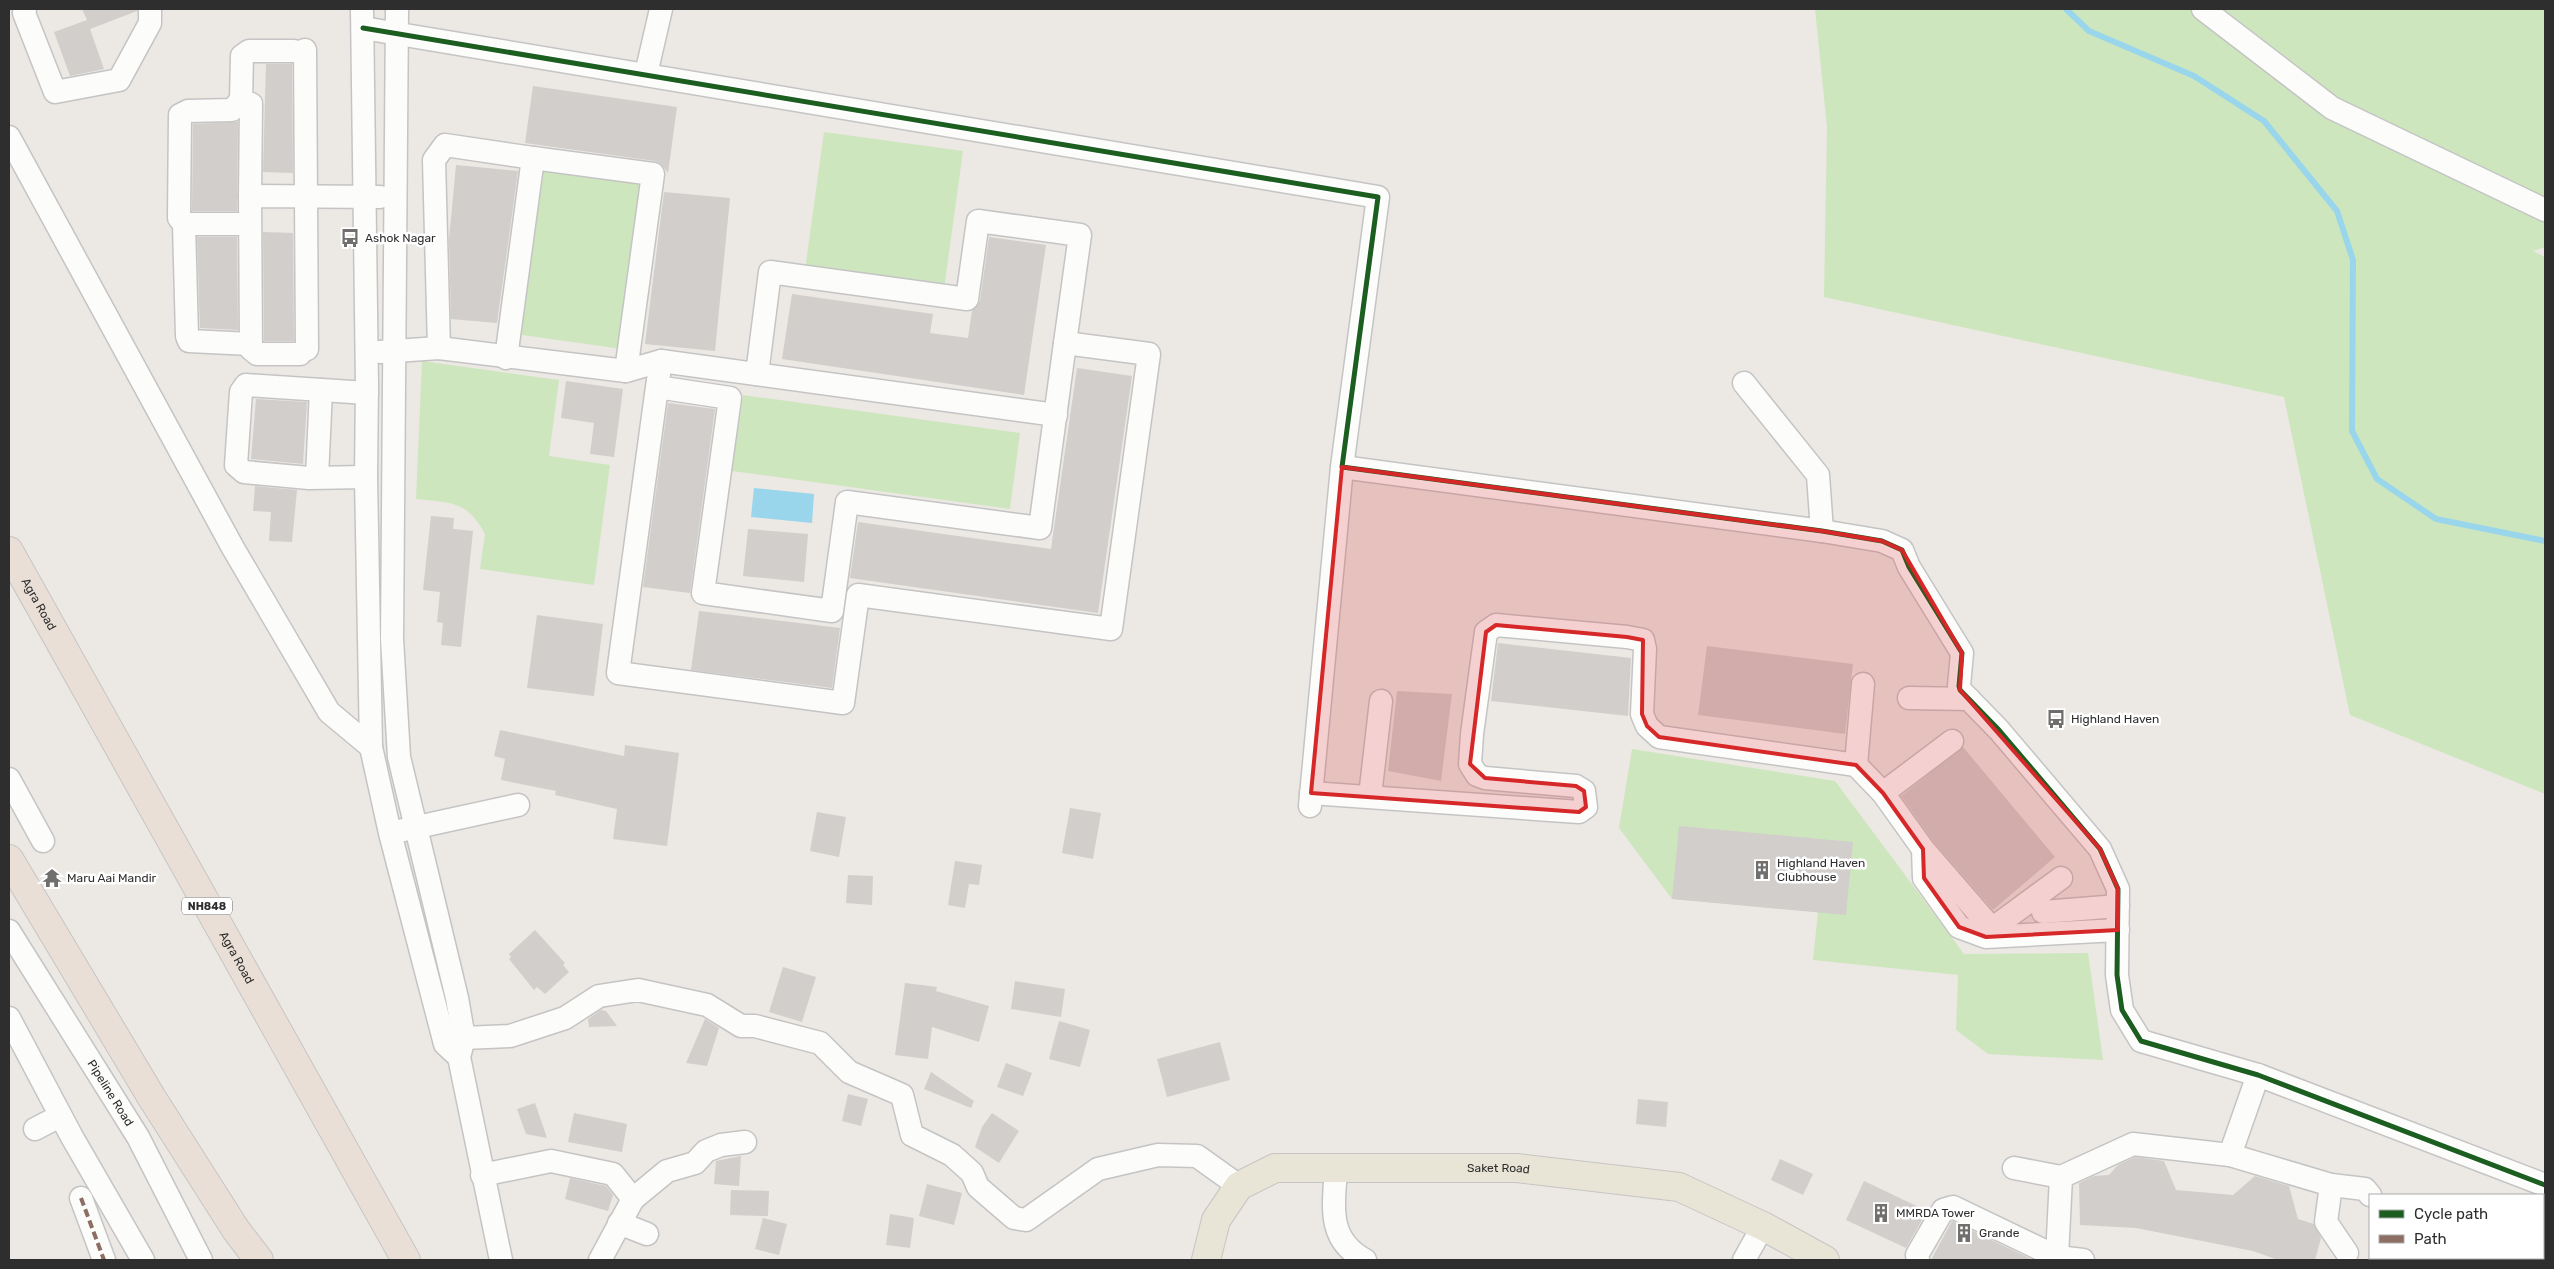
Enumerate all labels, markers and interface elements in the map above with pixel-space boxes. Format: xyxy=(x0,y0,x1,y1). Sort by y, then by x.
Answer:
bus stop icon: Ashok Nagar xyxy=(339,227,361,249)
place label: Ashok Nagar xyxy=(365,231,436,245)
street label: Agra Road xyxy=(19,576,59,633)
bus stop icon: Highland Haven xyxy=(2045,708,2067,730)
place label: Highland Haven xyxy=(2071,712,2159,726)
place label: Highland Haven Clubhouse xyxy=(1777,856,1865,884)
building icon: Highland Haven Clubhouse xyxy=(1751,859,1773,881)
temple icon: Maru Aai Mandir xyxy=(41,867,63,889)
place label: Maru Aai Mandir xyxy=(67,871,157,885)
road number: NH848 xyxy=(182,898,232,914)
street label: Agra Road xyxy=(216,929,257,986)
street label: Pipeline Road xyxy=(84,1057,136,1129)
street label: Saket Road xyxy=(1467,1161,1531,1176)
legend xyxy=(2369,1194,2544,1259)
building icon: MMRDA Tower xyxy=(1870,1202,1892,1224)
text: Cycle path xyxy=(2414,1205,2488,1223)
place label: MMRDA Tower xyxy=(1896,1206,1975,1220)
building icon: Grande xyxy=(1953,1222,1975,1244)
place label: Grande xyxy=(1979,1226,2020,1240)
text: Path xyxy=(2414,1230,2447,1248)

